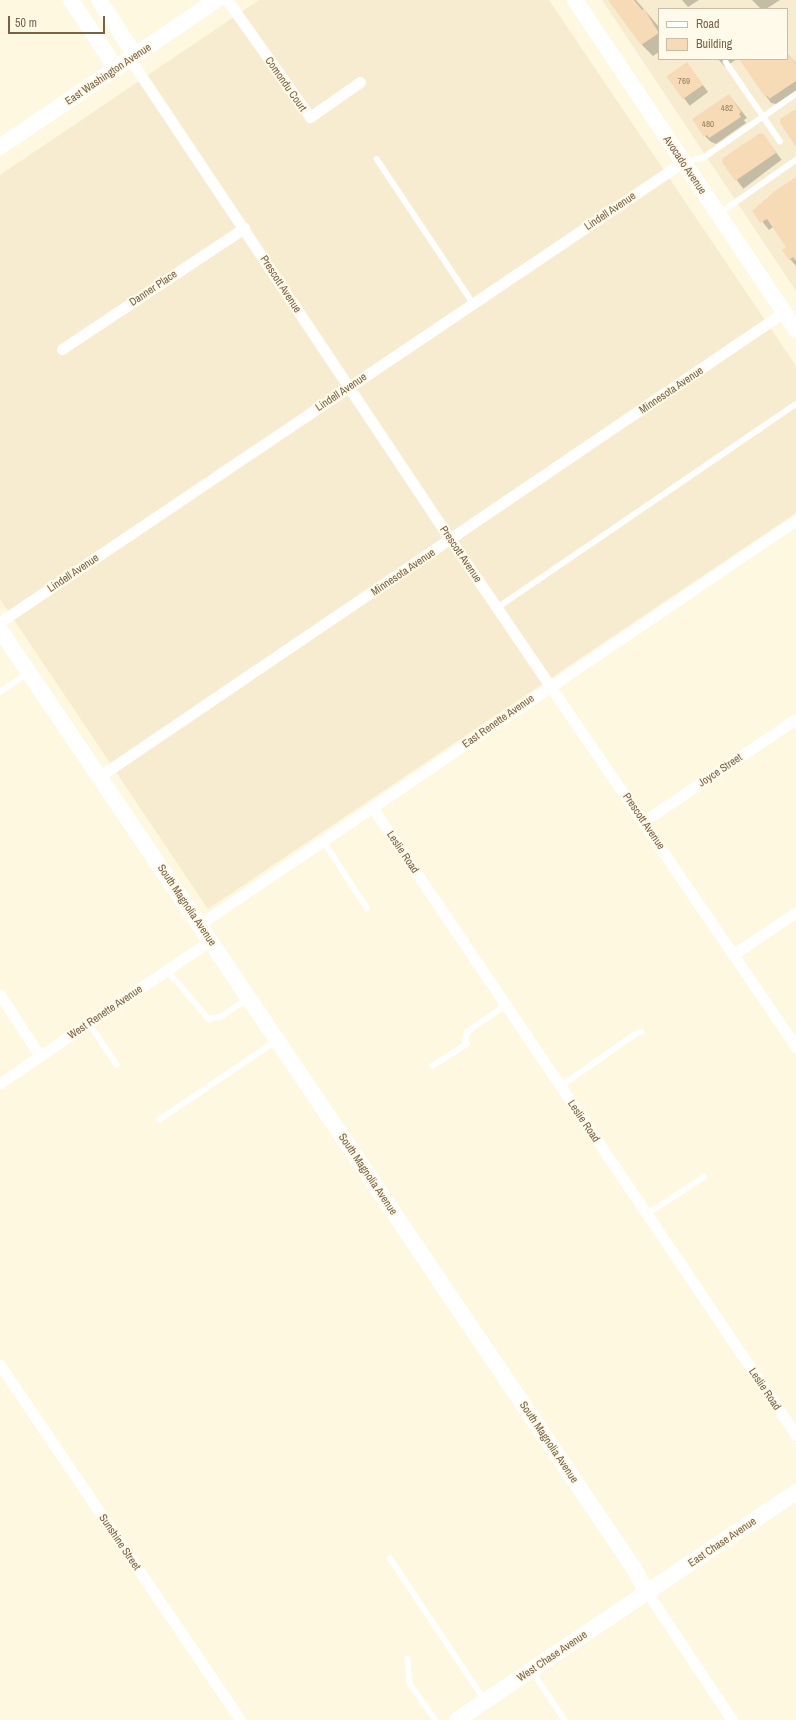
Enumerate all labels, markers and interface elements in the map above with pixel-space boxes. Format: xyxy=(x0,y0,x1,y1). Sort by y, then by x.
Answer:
scale bar xyxy=(10,8,107,34)
legend xyxy=(658,8,788,60)
text: 50 m xyxy=(15,15,37,31)
text: Road xyxy=(696,16,720,32)
text: Building xyxy=(696,36,732,52)
street label: East Washington Avenue xyxy=(62,40,154,108)
street label: Comondu Court xyxy=(262,54,310,114)
house number: 769 xyxy=(678,76,690,86)
house number: 482 xyxy=(721,103,733,113)
house number: 480 xyxy=(702,119,714,129)
street label: Avocado Avenue xyxy=(661,133,709,197)
street label: Lindell Avenue xyxy=(582,189,638,233)
street label: Prescott Avenue xyxy=(257,253,305,315)
street label: Danner Place xyxy=(127,267,179,309)
street label: Minnesota Avenue xyxy=(636,364,706,416)
street label: Lindell Avenue xyxy=(313,370,369,414)
street label: Prescott Avenue xyxy=(437,523,485,585)
street label: Minnesota Avenue xyxy=(368,546,438,598)
street label: Lindell Avenue xyxy=(45,551,101,595)
street label: East Renette Avenue xyxy=(459,691,537,751)
street label: Joyce Street xyxy=(696,751,744,789)
street label: Prescott Avenue xyxy=(620,790,668,852)
street label: Leslie Road xyxy=(384,828,422,876)
street label: South Magnolia Avenue xyxy=(155,861,219,949)
street label: West Renette Avenue xyxy=(65,982,145,1042)
street label: Leslie Road xyxy=(565,1097,603,1145)
street label: South Magnolia Avenue xyxy=(336,1130,400,1218)
street label: Leslie Road xyxy=(746,1365,784,1413)
street label: South Magnolia Avenue xyxy=(517,1398,581,1486)
street label: Sunshine Street xyxy=(96,1511,144,1573)
street label: East Chase Avenue xyxy=(685,1514,759,1570)
street label: West Chase Avenue xyxy=(514,1628,590,1684)

